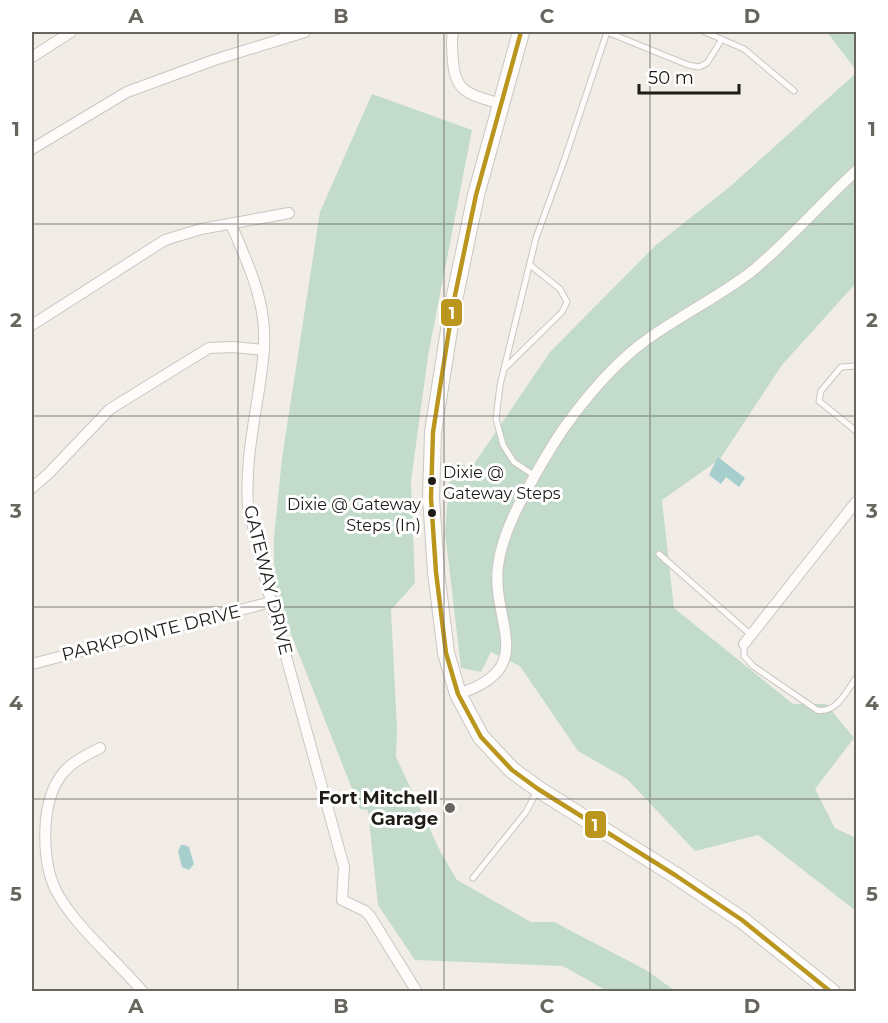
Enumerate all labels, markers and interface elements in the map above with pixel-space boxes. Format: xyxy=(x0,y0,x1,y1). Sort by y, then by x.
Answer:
text: A xyxy=(127,4,144,28)
text: B xyxy=(333,4,349,28)
text: C xyxy=(540,4,555,28)
text: D xyxy=(744,4,760,28)
scale bar xyxy=(639,57,740,95)
text: 50 m xyxy=(648,67,694,89)
text: 1 xyxy=(12,117,20,141)
text: 1 xyxy=(868,117,876,141)
line badge: 1 xyxy=(440,298,463,327)
text: 1 xyxy=(449,304,455,323)
text: 2 xyxy=(10,308,22,332)
text: 2 xyxy=(866,308,878,332)
place label: Dixie @ Gateway Steps xyxy=(443,463,561,503)
marker: Dixie @ Gateway Steps xyxy=(426,475,438,487)
place label: Dixie @ Gateway Steps (In) xyxy=(287,495,421,535)
text: 3 xyxy=(9,499,22,523)
text: 3 xyxy=(865,499,878,523)
street label: GATEWAY DRIVE xyxy=(239,503,297,657)
marker: Dixie @ Gateway Steps (In) xyxy=(426,507,438,519)
street label: PARKPOINTE DRIVE xyxy=(59,600,243,666)
text: 4 xyxy=(9,691,23,715)
text: 4 xyxy=(865,691,879,715)
place label: Fort Mitchell Garage xyxy=(319,787,438,830)
marker: Fort Mitchell Garage xyxy=(443,801,457,815)
line badge: 1 xyxy=(584,810,607,839)
text: 1 xyxy=(592,816,598,835)
text: 5 xyxy=(10,882,22,906)
text: 5 xyxy=(866,882,878,906)
text: A xyxy=(127,994,144,1018)
text: B xyxy=(333,994,349,1018)
text: C xyxy=(540,994,555,1018)
text: D xyxy=(744,994,760,1018)

